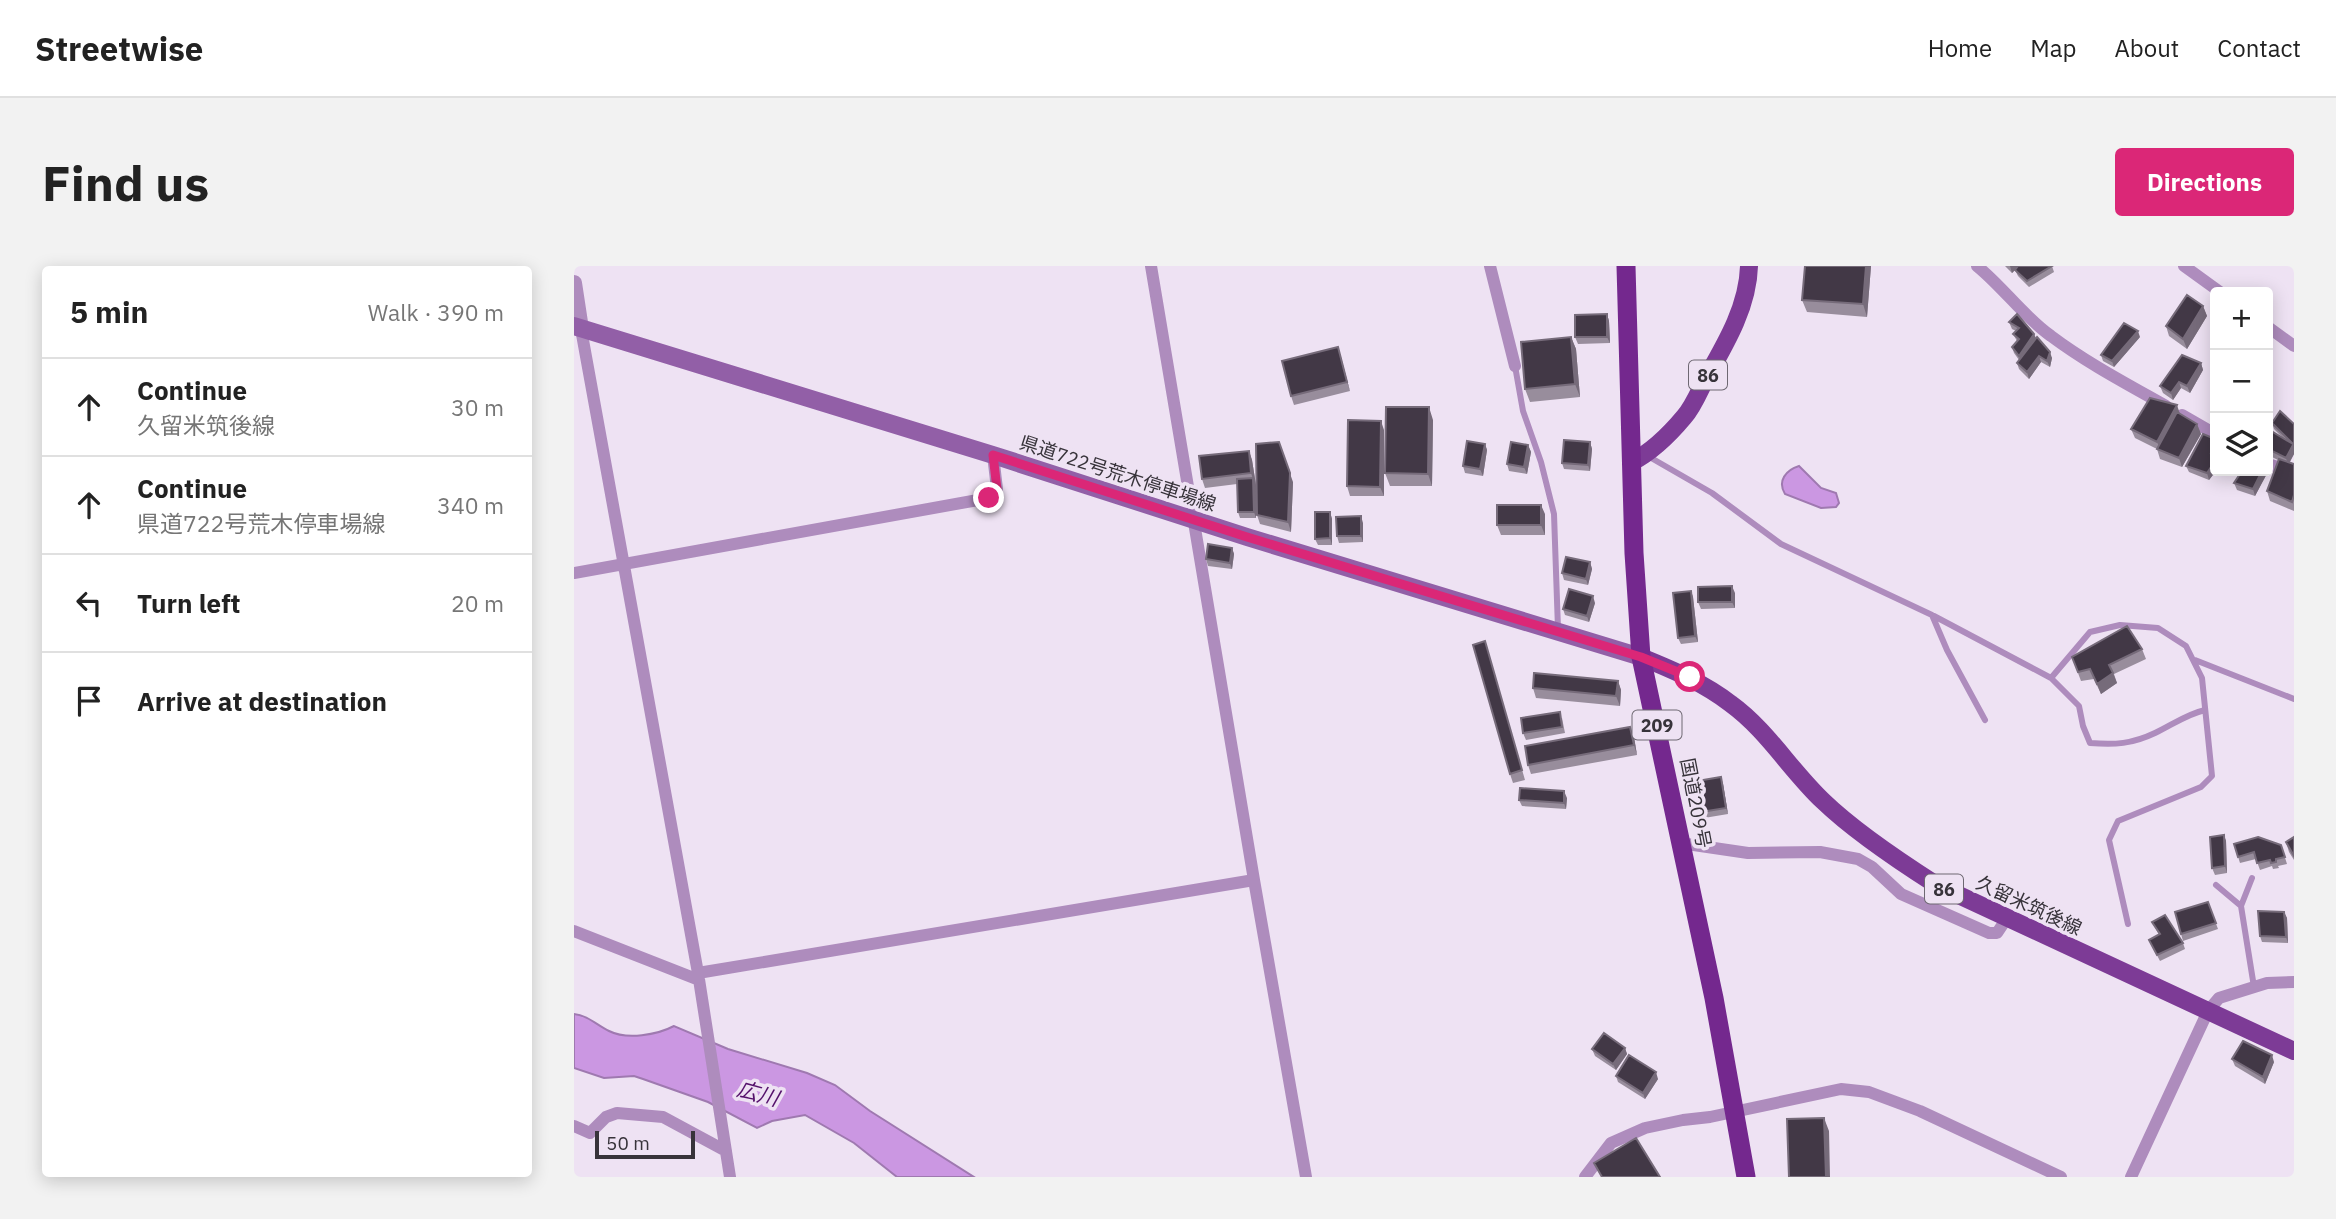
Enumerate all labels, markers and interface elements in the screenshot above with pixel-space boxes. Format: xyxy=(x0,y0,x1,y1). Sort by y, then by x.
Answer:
text: Streetwise xyxy=(35,27,203,70)
text: Home xyxy=(1928,32,1992,64)
text: Map xyxy=(2030,32,2076,64)
text: About xyxy=(2114,32,2179,64)
text: Contact xyxy=(2217,32,2301,64)
button: Directions xyxy=(2115,148,2294,216)
text: Find us xyxy=(42,151,209,214)
map controls xyxy=(2210,287,2273,476)
button: + xyxy=(2210,287,2273,350)
text: 5 min xyxy=(70,292,148,331)
text: Walk · 390 m xyxy=(368,297,504,327)
button: − xyxy=(2210,350,2273,413)
road number: 86 xyxy=(1689,360,1727,390)
text: Continue xyxy=(137,373,247,407)
icon: ahead xyxy=(70,388,108,426)
text: 30 m xyxy=(451,392,504,422)
text: 久留米筑後線 xyxy=(137,410,275,440)
button: layers xyxy=(2210,413,2273,476)
street label: 県道722号荒木停車場線 xyxy=(1017,430,1219,516)
text: Continue xyxy=(137,471,247,505)
route end xyxy=(973,482,1004,513)
icon: ahead xyxy=(70,486,108,524)
text: 340 m xyxy=(437,490,504,520)
text: 県道722号荒木停車場線 xyxy=(137,508,385,538)
icon: left xyxy=(70,584,108,622)
text: Turn left xyxy=(137,586,240,620)
text: 20 m xyxy=(451,588,504,618)
route start xyxy=(1674,661,1705,692)
icon: arrive xyxy=(70,682,108,720)
text: Arrive at destination xyxy=(137,684,387,718)
road number: 209 xyxy=(1632,710,1682,740)
street label: 国道209号 xyxy=(1676,756,1716,850)
street label: 久留米筑後線 xyxy=(1972,870,2086,940)
road number: 86 xyxy=(1925,874,1963,904)
water label: 広川 xyxy=(734,1074,784,1112)
scale bar xyxy=(595,1128,695,1160)
text: 50 m xyxy=(606,1131,650,1155)

